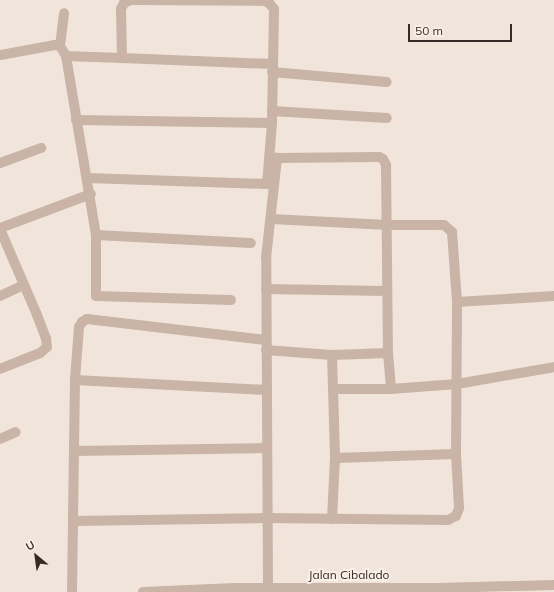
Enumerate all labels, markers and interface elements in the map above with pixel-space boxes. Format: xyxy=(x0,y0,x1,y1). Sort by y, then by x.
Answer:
scale bar xyxy=(410,16,514,42)
text: 50 m xyxy=(415,23,443,38)
north arrow xyxy=(16,536,56,576)
text: U xyxy=(23,537,37,554)
street label: Jalan Cibalado xyxy=(309,568,389,582)

